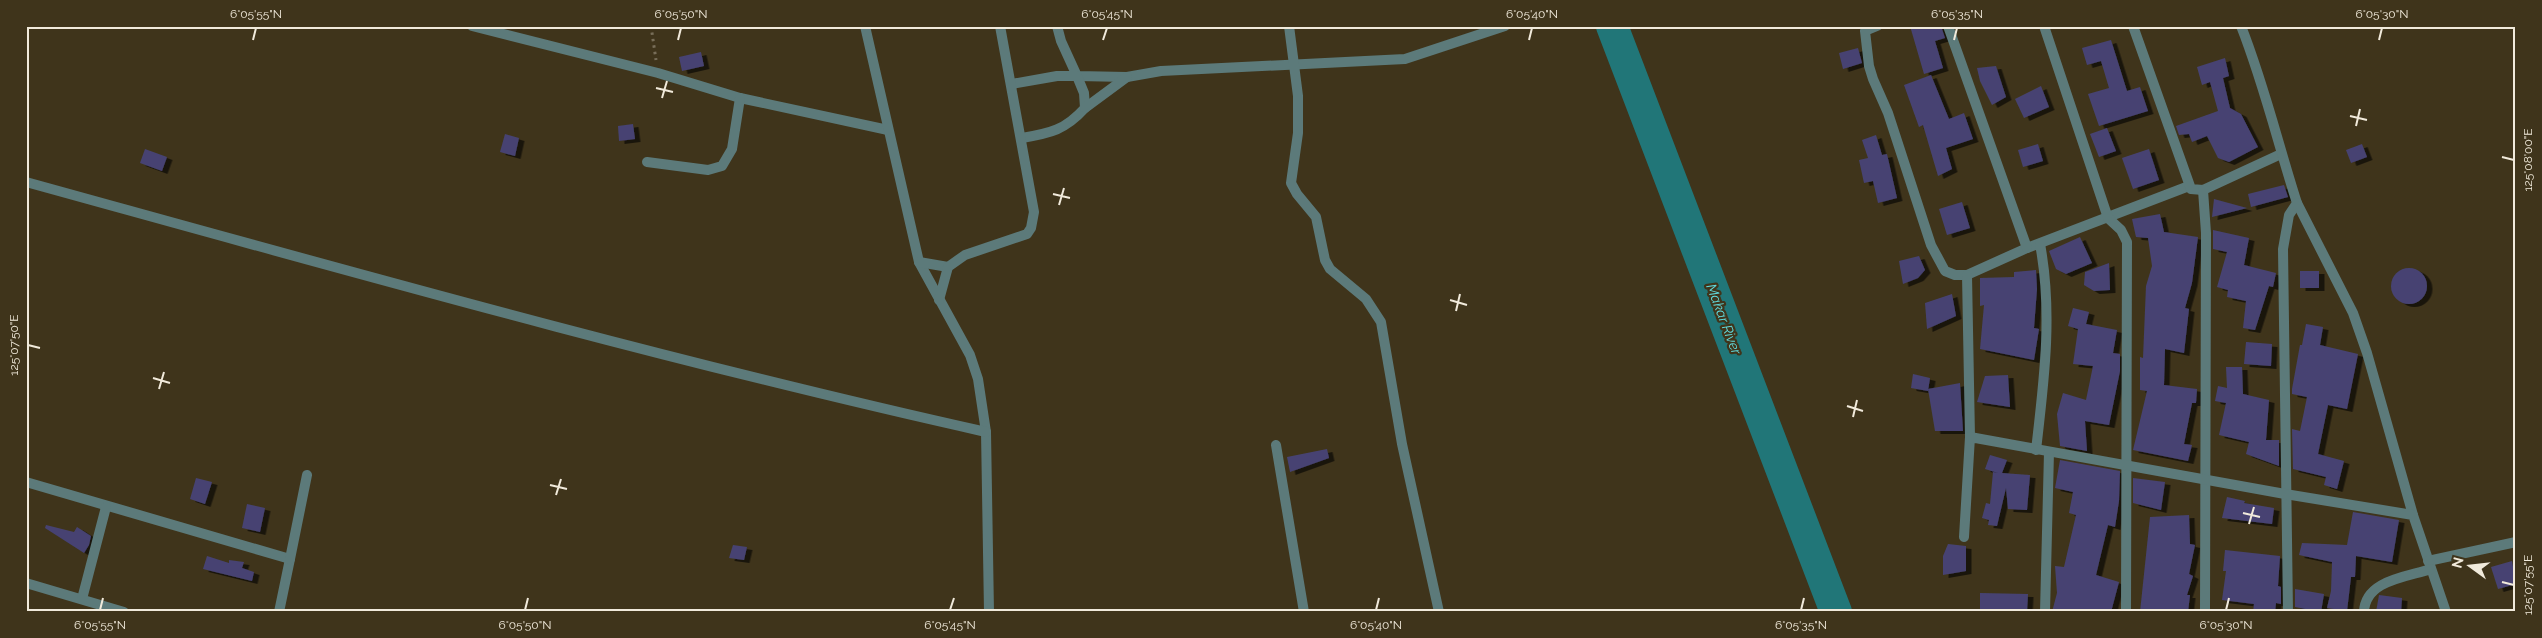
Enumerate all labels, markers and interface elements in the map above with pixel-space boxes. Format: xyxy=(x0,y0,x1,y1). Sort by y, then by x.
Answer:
text: 6°05'55"N xyxy=(230,7,282,21)
text: 6°05'50"N xyxy=(655,7,707,21)
text: 6°05'45"N xyxy=(1081,7,1133,21)
text: 6°05'40"N xyxy=(1506,7,1558,21)
text: 6°05'35"N xyxy=(1931,7,1983,21)
text: 6°05'30"N xyxy=(2356,7,2408,21)
text: 125°08'00"E xyxy=(2521,128,2535,192)
water label: Makar River xyxy=(1703,281,1745,358)
text: 125°07'50"E xyxy=(7,314,21,376)
north arrow xyxy=(2444,540,2494,590)
text: N xyxy=(2448,555,2467,570)
text: 125°07'55"E xyxy=(2521,555,2535,615)
text: 6°05'55"N xyxy=(74,618,126,632)
text: 6°05'50"N xyxy=(499,618,551,632)
text: 6°05'45"N xyxy=(924,618,976,632)
text: 6°05'40"N xyxy=(1350,618,1402,632)
text: 6°05'35"N xyxy=(1775,618,1827,632)
text: 6°05'30"N xyxy=(2200,618,2252,632)

